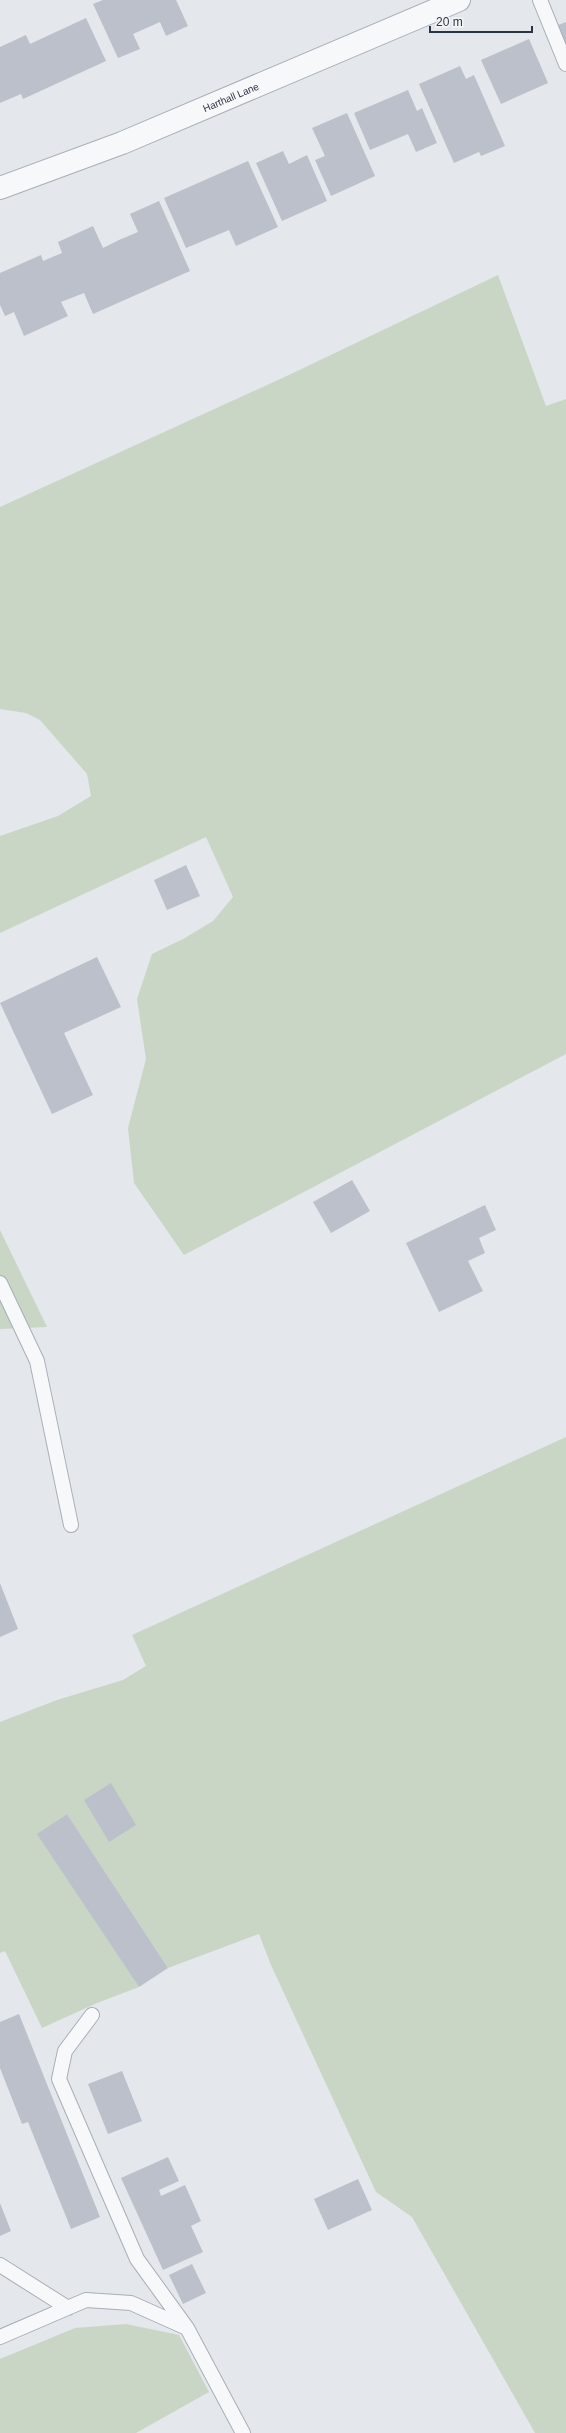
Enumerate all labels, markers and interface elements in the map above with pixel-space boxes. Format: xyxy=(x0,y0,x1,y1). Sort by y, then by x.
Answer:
scale bar xyxy=(430,8,532,34)
text: 20 m xyxy=(436,15,463,29)
street label: Harthall Lane xyxy=(201,81,261,114)

